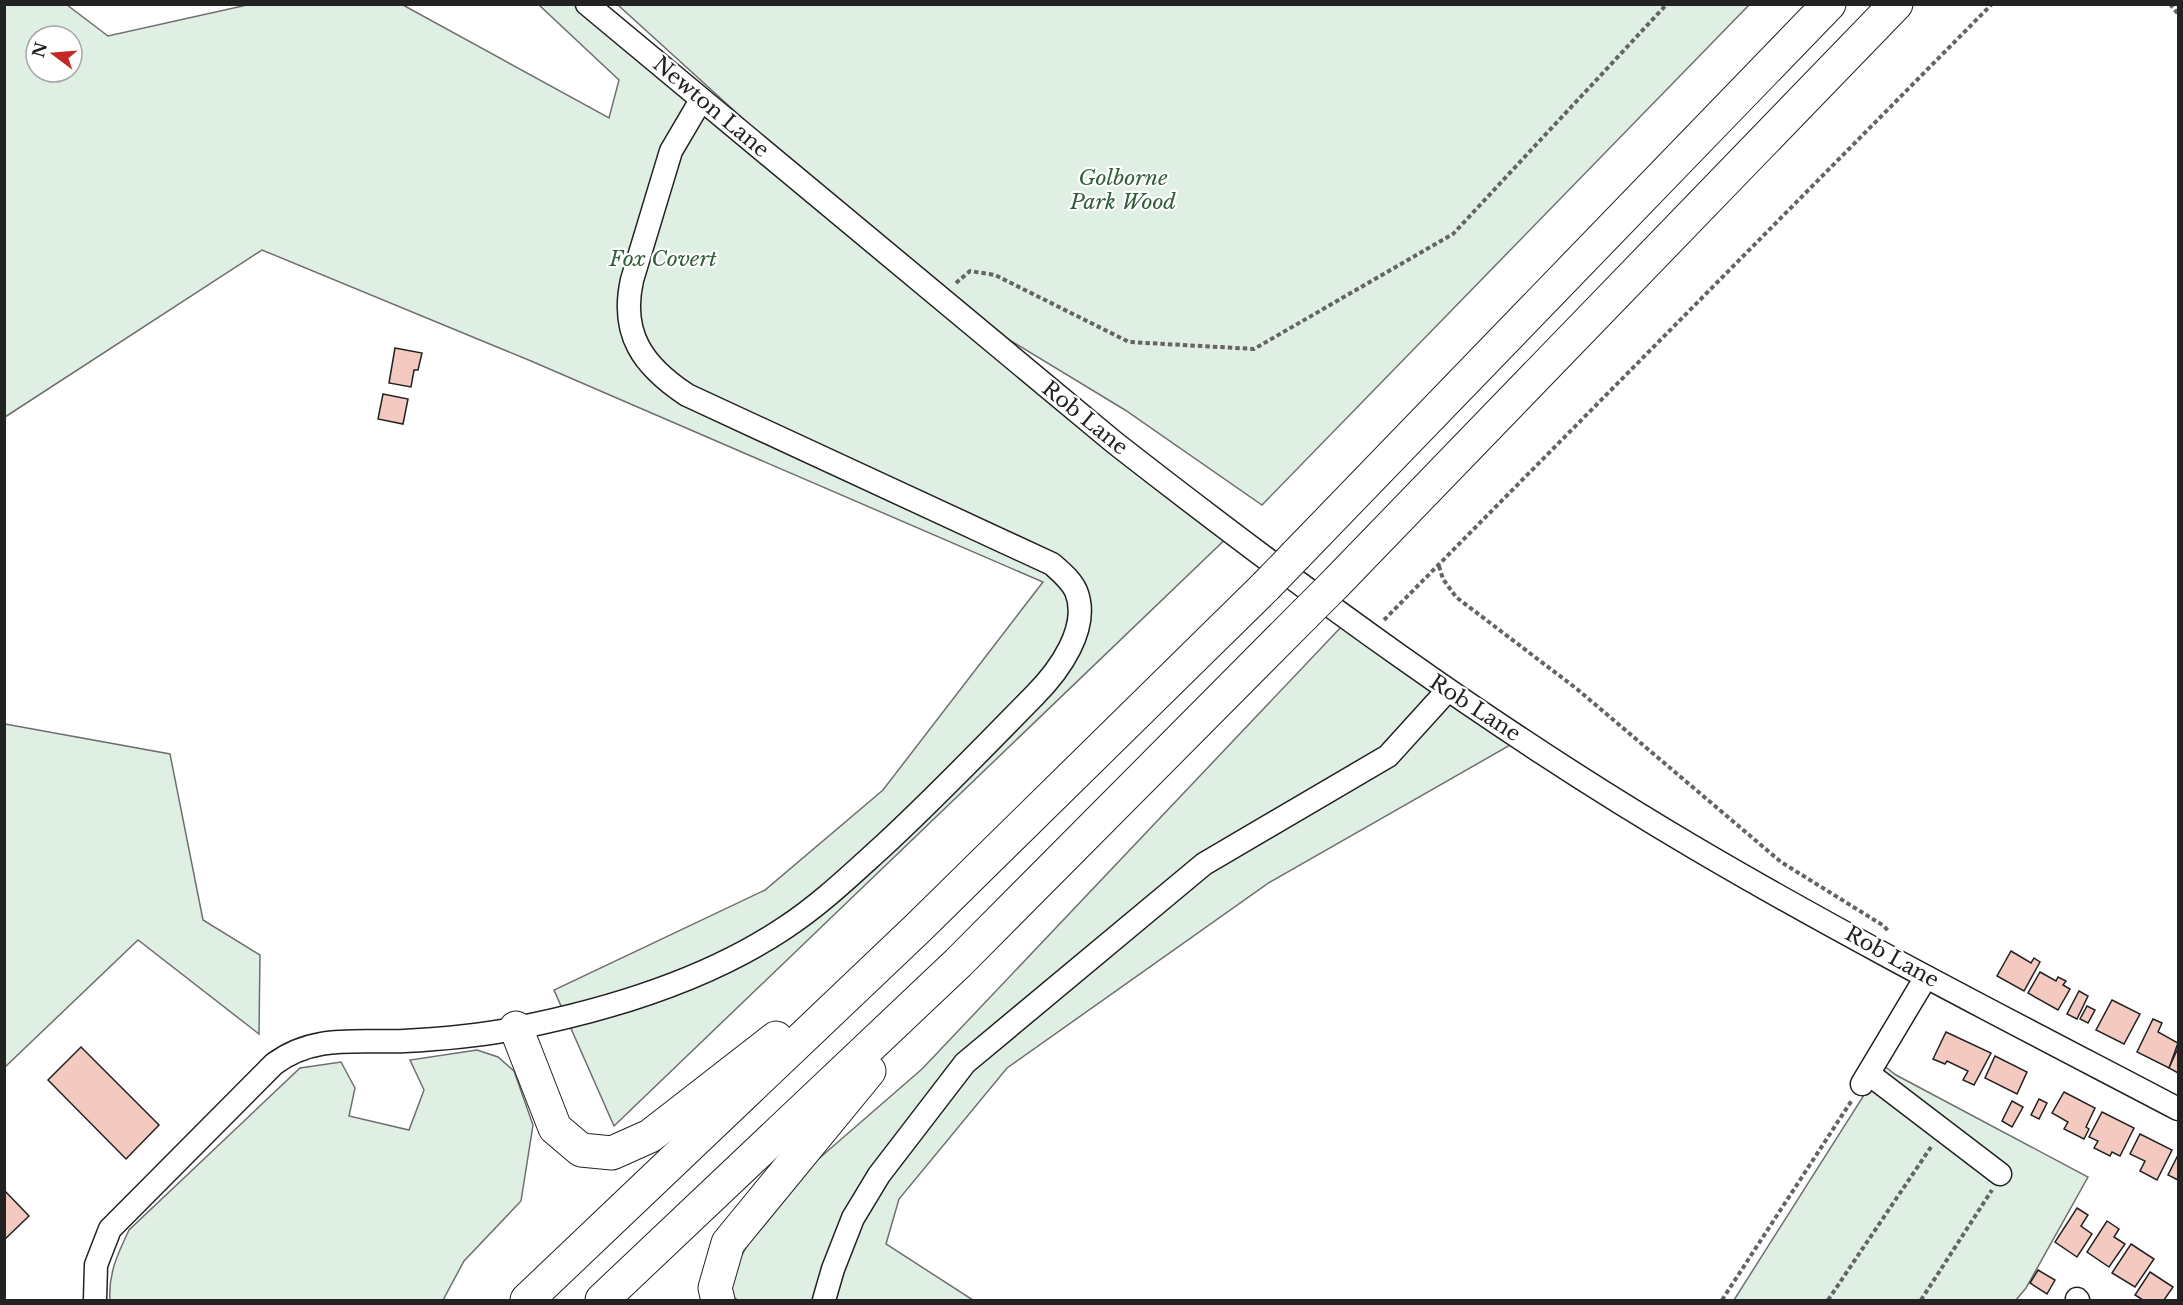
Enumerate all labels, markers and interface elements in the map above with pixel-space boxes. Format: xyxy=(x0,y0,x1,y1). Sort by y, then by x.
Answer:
north arrow xyxy=(24,24,84,84)
text: N xyxy=(28,40,51,60)
street label: Newton Lane xyxy=(648,51,774,163)
park label: Golborne Park Wood xyxy=(1069,165,1176,215)
park label: Fox Covert xyxy=(608,246,717,272)
street label: Rob Lane xyxy=(1037,375,1133,461)
street label: Rob Lane xyxy=(1425,669,1525,747)
street label: Rob Lane xyxy=(1841,921,1943,993)

